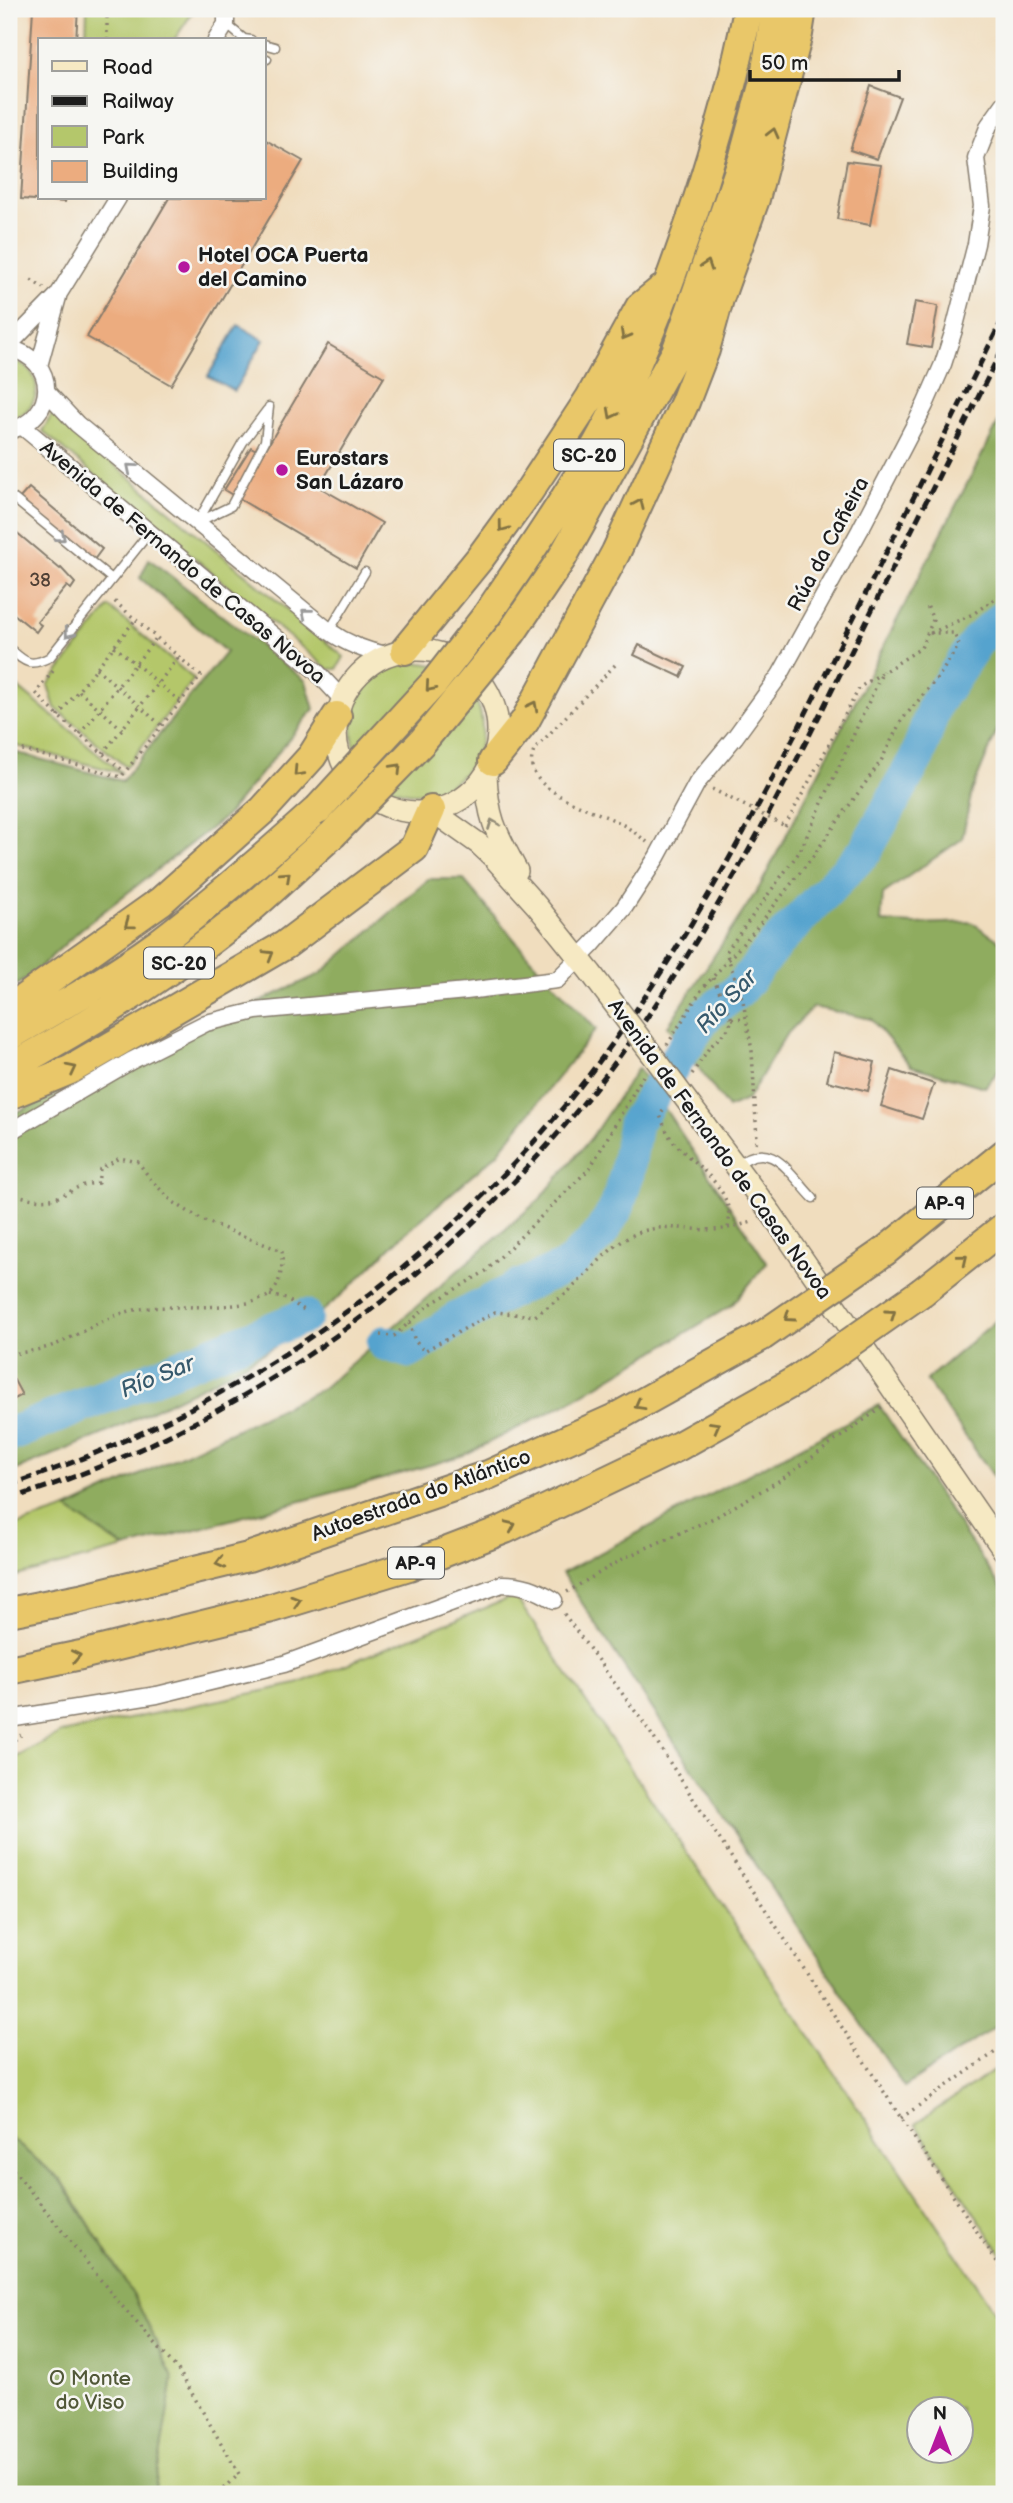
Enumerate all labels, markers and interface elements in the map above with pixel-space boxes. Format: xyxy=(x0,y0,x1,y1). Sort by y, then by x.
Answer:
legend xyxy=(38,38,266,200)
scale bar xyxy=(750,38,899,82)
text: 50 m xyxy=(761,51,808,76)
text: Road xyxy=(102,55,153,80)
text: Railway xyxy=(102,89,174,114)
text: Park xyxy=(102,125,145,150)
one-way arrow xyxy=(765,127,779,139)
text: Building xyxy=(102,159,178,184)
place label: Hotel OCA Puerta del Camino xyxy=(198,243,368,292)
marker: Hotel OCA Puerta del Camino xyxy=(176,259,192,275)
one-way arrow xyxy=(699,259,713,271)
one-way arrow xyxy=(620,328,633,340)
one-way arrow xyxy=(607,407,621,419)
street label: Avenida de Fernando de Casas Novoa xyxy=(35,436,330,689)
road number: SC-20 xyxy=(554,440,624,470)
place label: Eurostars San Lázaro xyxy=(296,446,404,495)
marker: Eurostars San Lázaro xyxy=(274,462,290,478)
one-way arrow xyxy=(126,464,139,476)
street label: Rúa da Cañeira xyxy=(782,473,874,616)
one-way arrow xyxy=(630,499,644,511)
one-way arrow xyxy=(499,519,511,531)
one-way arrow xyxy=(53,529,65,542)
house number: 38 xyxy=(29,570,51,591)
one-way arrow xyxy=(302,609,315,621)
one-way arrow xyxy=(65,625,78,638)
one-way arrow xyxy=(426,679,438,692)
one-way arrow xyxy=(525,701,539,713)
one-way arrow xyxy=(294,764,306,777)
one-way arrow xyxy=(388,764,401,777)
one-way arrow xyxy=(488,819,502,831)
one-way arrow xyxy=(278,872,291,884)
one-way arrow xyxy=(125,916,137,928)
road number: SC-20 xyxy=(144,948,214,979)
one-way arrow xyxy=(261,950,274,963)
water label: Río Sar xyxy=(690,963,764,1040)
street label: Avenida de Fernando de Casas Novoa xyxy=(602,994,837,1304)
one-way arrow xyxy=(65,1063,77,1077)
road number: AP-9 xyxy=(917,1188,973,1218)
one-way arrow xyxy=(956,1255,968,1268)
one-way arrow xyxy=(784,1309,797,1321)
one-way arrow xyxy=(883,1310,896,1322)
water label: Río Sar xyxy=(116,1349,200,1404)
one-way arrow xyxy=(633,1397,646,1410)
one-way arrow xyxy=(708,1421,720,1434)
street label: Autoestrada do Atlántico xyxy=(308,1444,534,1547)
one-way arrow xyxy=(504,1520,516,1534)
road number: AP-9 xyxy=(388,1548,444,1578)
one-way arrow xyxy=(214,1555,226,1570)
one-way arrow xyxy=(290,1594,302,1609)
one-way arrow xyxy=(70,1650,82,1665)
park label: O Monte do Viso xyxy=(49,2366,131,2415)
north arrow xyxy=(904,2394,974,2464)
text: N xyxy=(933,2403,947,2426)

